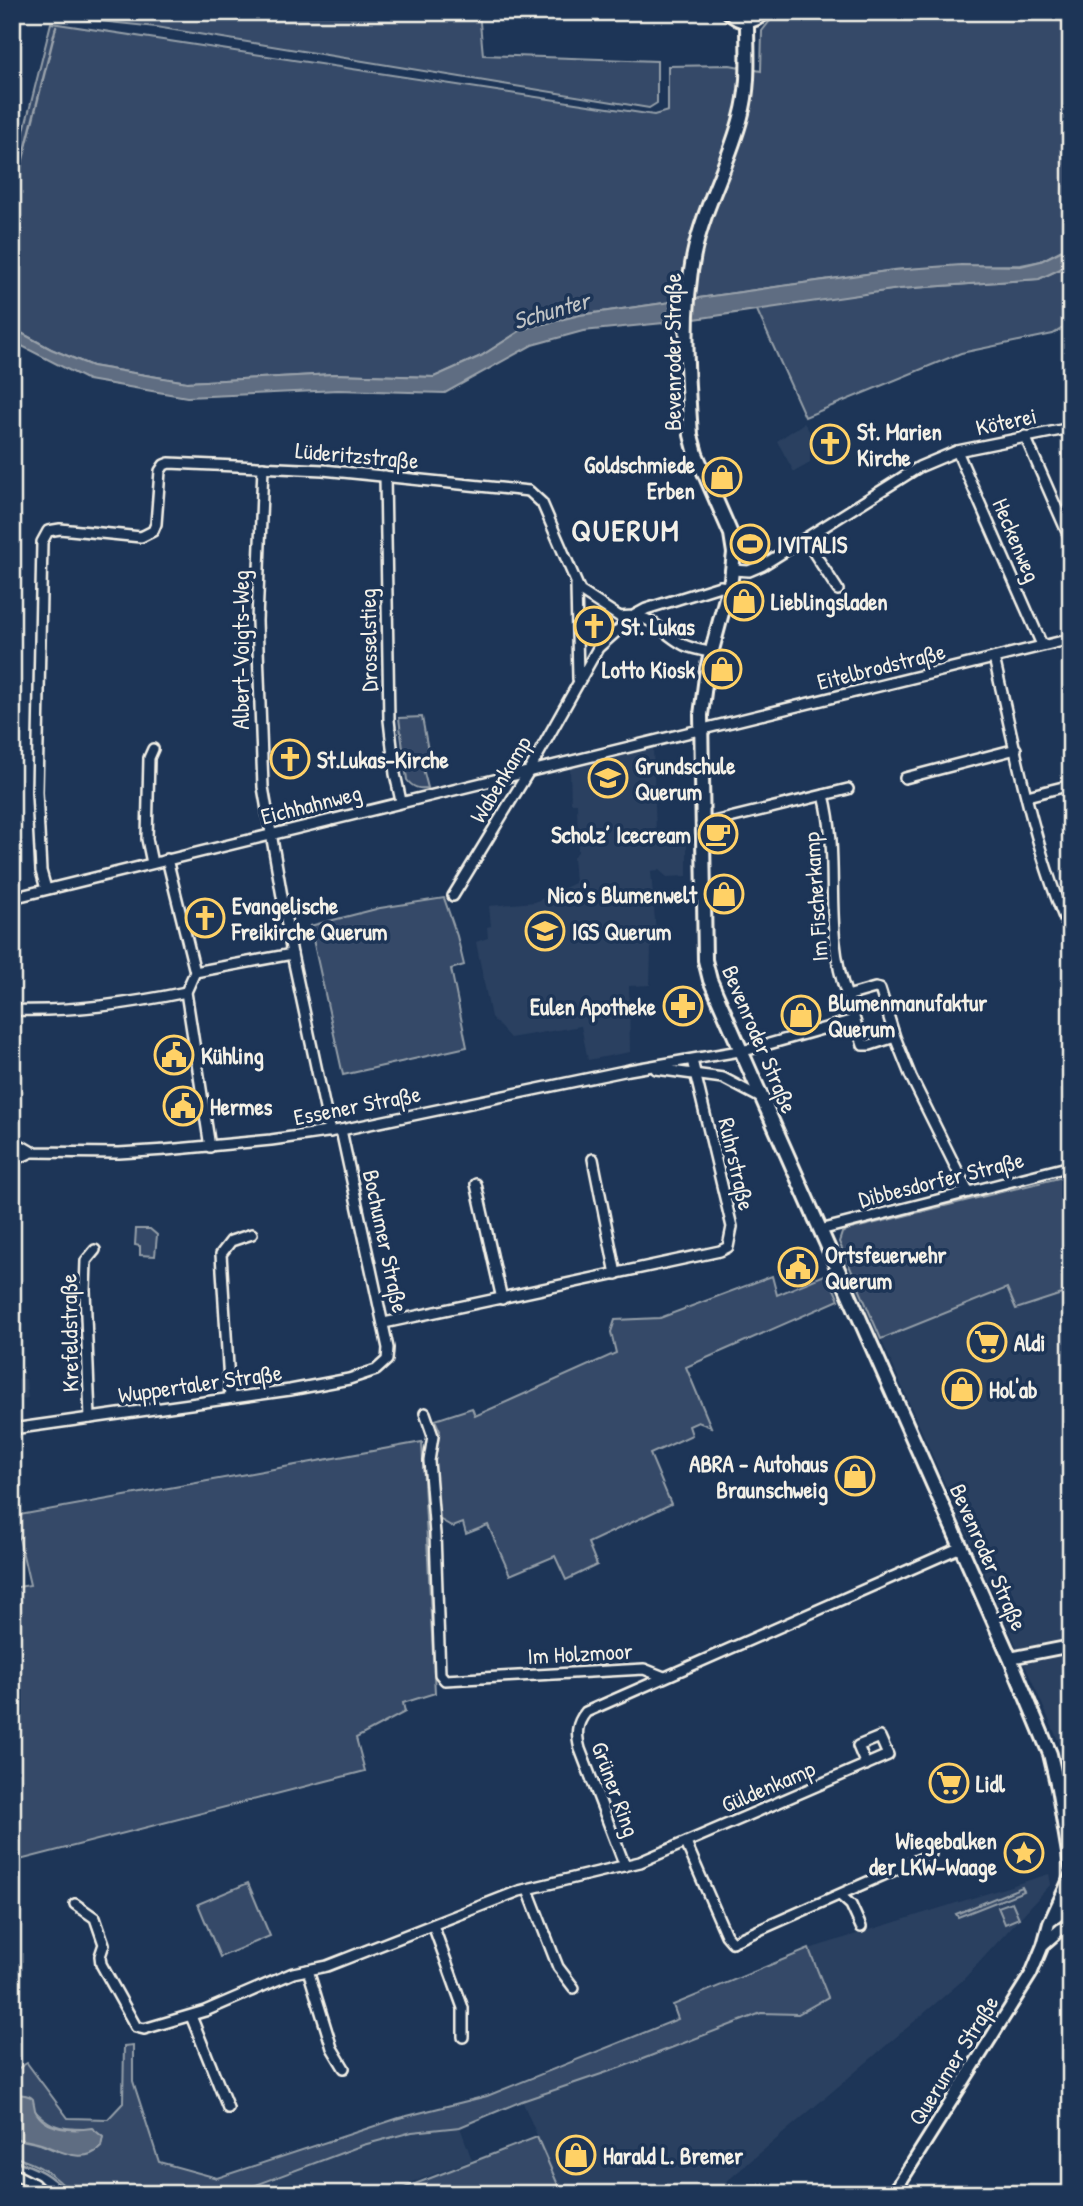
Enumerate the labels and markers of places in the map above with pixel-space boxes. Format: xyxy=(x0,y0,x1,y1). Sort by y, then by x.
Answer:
place label: St. Marien Kirche xyxy=(857,416,942,473)
church icon: St. Marien Kirche xyxy=(809,423,851,465)
place label: Goldschmiede Erben xyxy=(584,449,696,506)
shop icon: Goldschmiede Erben xyxy=(701,456,743,498)
sports icon: IVITALIS xyxy=(729,523,771,565)
place label: IVITALIS xyxy=(777,529,848,560)
shop icon: Lieblingsladen xyxy=(723,580,765,622)
place label: Lieblingsladen xyxy=(771,586,888,618)
church icon: St. Lukas xyxy=(573,605,615,647)
place label: St. Lukas xyxy=(621,611,695,642)
shop icon: Lotto Kiosk xyxy=(701,648,743,690)
place label: Lotto Kiosk xyxy=(602,654,695,685)
church icon: St.Lukas-Kirche xyxy=(269,738,311,780)
place label: St.Lukas-Kirche xyxy=(317,744,449,775)
place label: Grundschule Querum xyxy=(635,750,736,807)
school or university icon: Grundschule Querum xyxy=(587,757,629,799)
cafe icon: Scholz’ Icecream xyxy=(697,813,739,855)
place label: Scholz’ Icecream xyxy=(551,819,691,850)
shop icon: Nico's Blumenwelt xyxy=(703,873,745,915)
place label: Nico's Blumenwelt xyxy=(548,879,698,910)
place label: Evangelische Freikirche Querum xyxy=(231,890,388,947)
church icon: Evangelische Freikirche Querum xyxy=(184,897,226,939)
school or university icon: IGS Querum xyxy=(524,910,566,952)
place label: IGS Querum xyxy=(572,916,672,947)
pharmacy icon: Eulen Apotheke xyxy=(662,985,704,1027)
place label: Blumenmanufaktur Querum xyxy=(828,987,987,1044)
place label: Eulen Apotheke xyxy=(530,991,657,1023)
shop icon: Blumenmanufaktur Querum xyxy=(780,994,822,1036)
public building icon: Kühling xyxy=(153,1034,195,1076)
place label: Kühling xyxy=(201,1040,264,1072)
public building icon: Hermes xyxy=(162,1085,204,1127)
place label: Hermes xyxy=(210,1091,273,1122)
place label: Ortsfeuerwehr Querum xyxy=(825,1239,946,1296)
public building icon: Ortsfeuerwehr Querum xyxy=(777,1246,819,1288)
supermarket icon: Aldi xyxy=(966,1321,1008,1363)
place label: Aldi xyxy=(1014,1327,1045,1358)
shop icon: Hol'ab xyxy=(941,1368,983,1410)
place label: Hol'ab xyxy=(989,1374,1037,1405)
place label: ABRA - Autohaus Braunschweig xyxy=(689,1448,828,1506)
shop icon: ABRA - Autohaus Braunschweig xyxy=(834,1455,876,1497)
supermarket icon: Lidl xyxy=(928,1762,970,1804)
place label: Lidl xyxy=(976,1768,1006,1799)
place label: Wiegebalken der LKW-Waage xyxy=(869,1825,998,1883)
place icon: Wiegebalken der LKW-Waage xyxy=(1003,1832,1045,1874)
shop icon: Harald L. Bremer xyxy=(555,2134,597,2176)
place label: Harald L. Bremer xyxy=(603,2140,743,2171)

